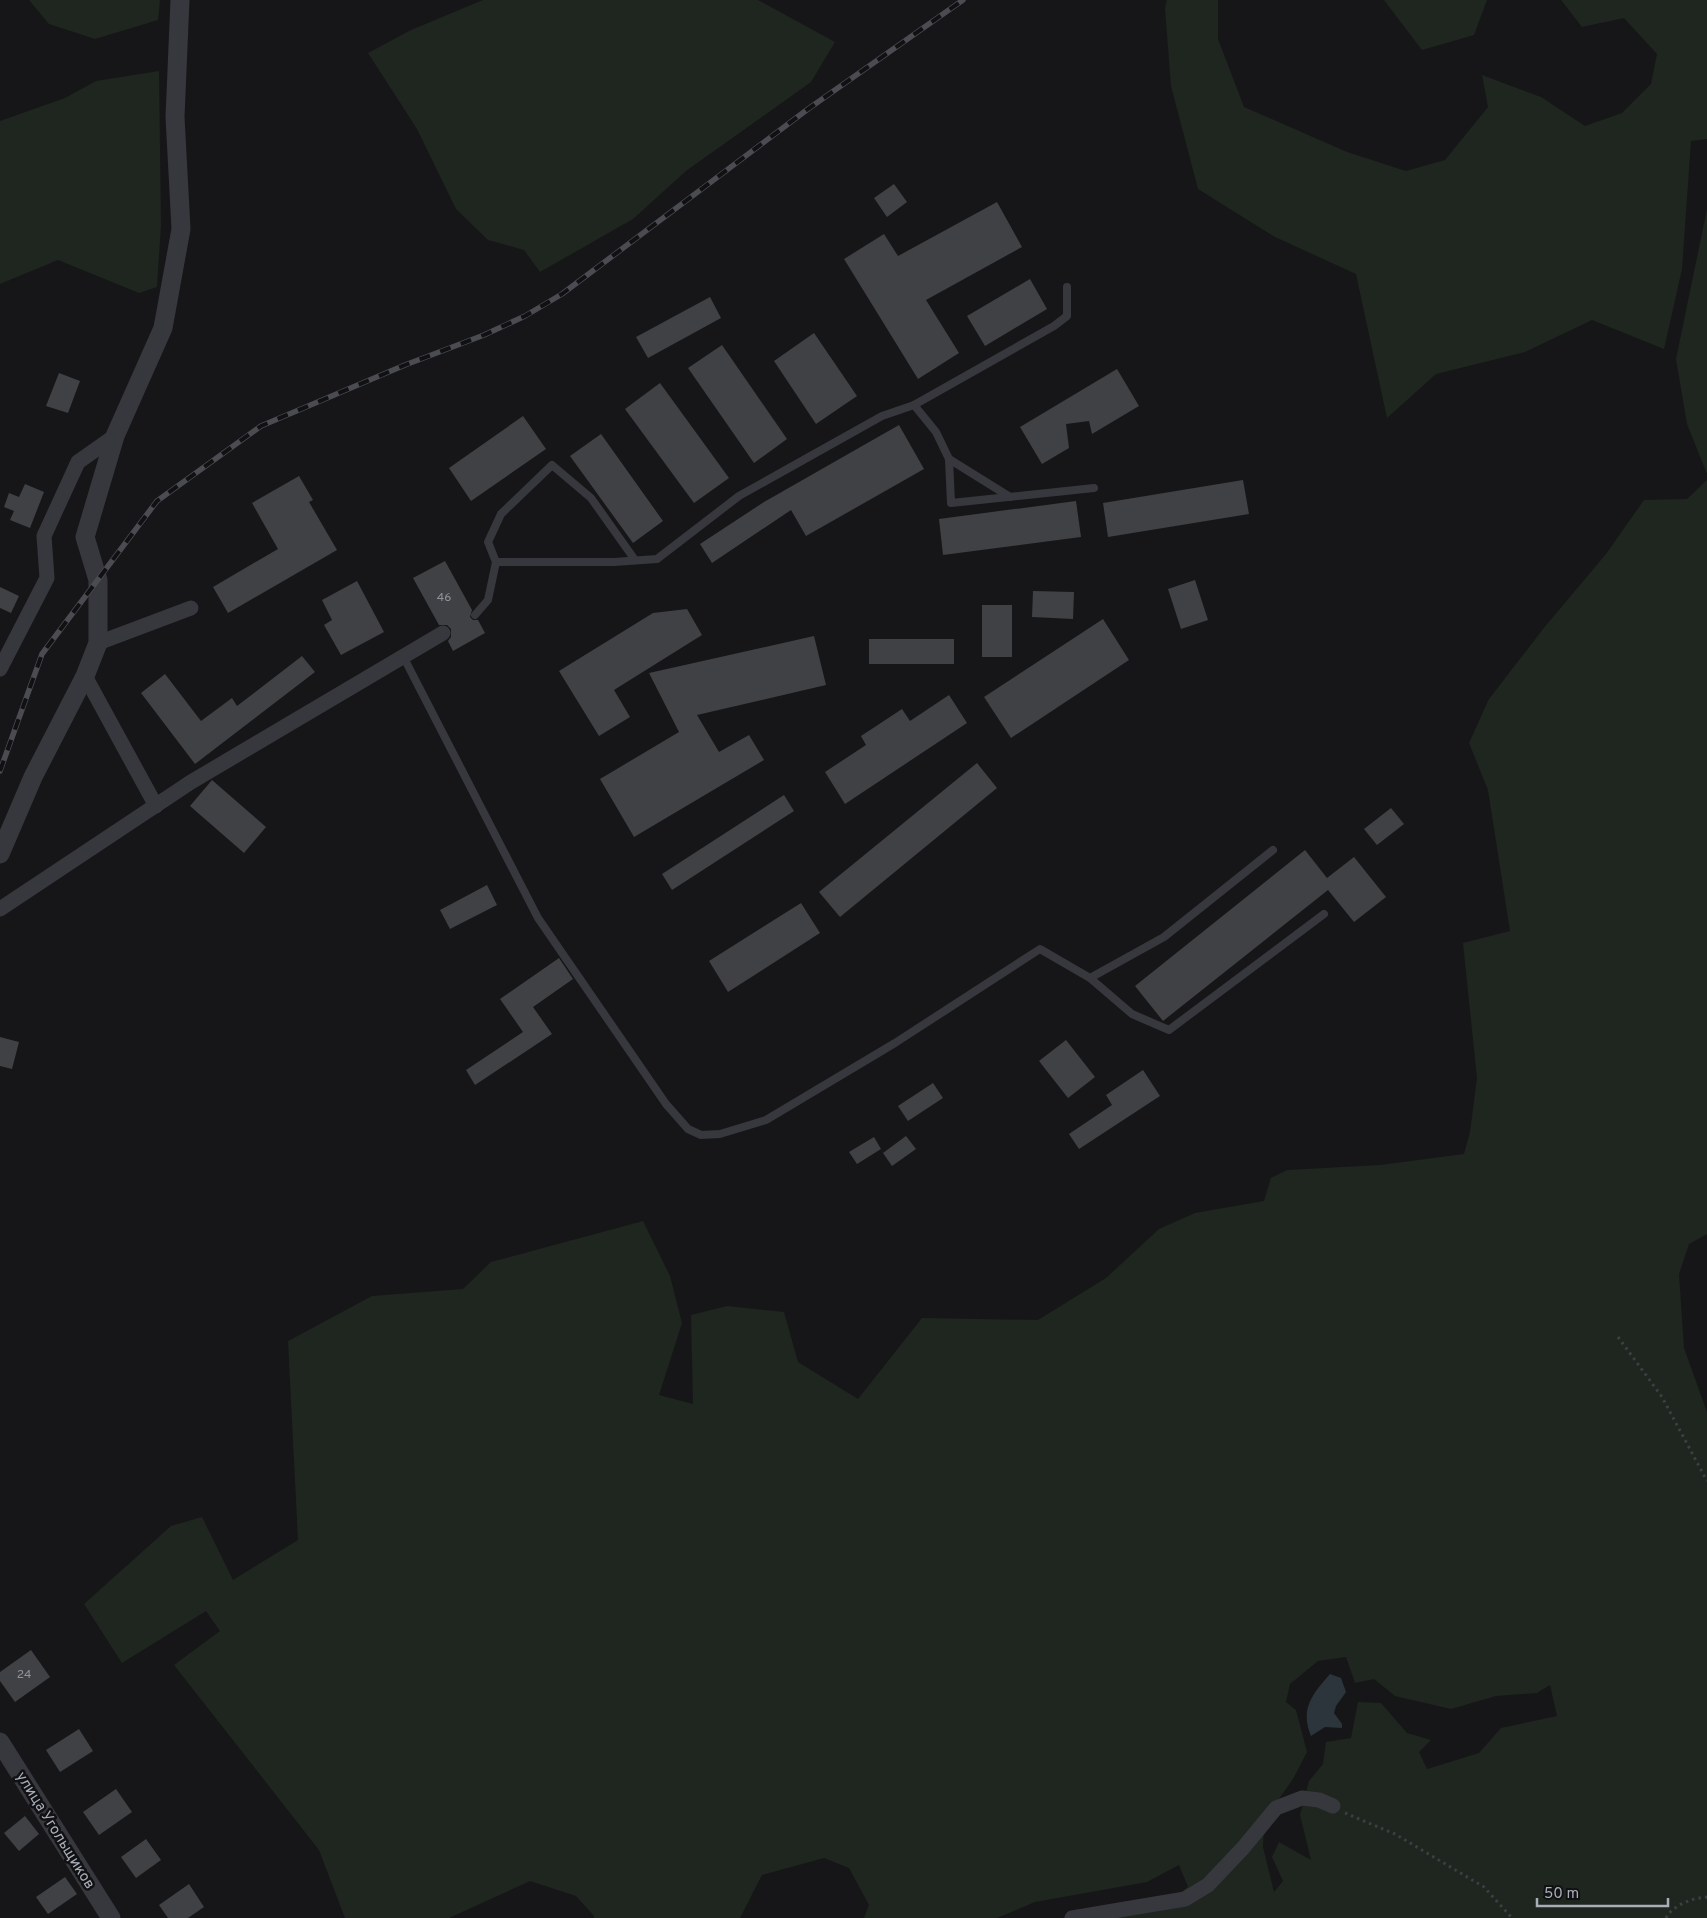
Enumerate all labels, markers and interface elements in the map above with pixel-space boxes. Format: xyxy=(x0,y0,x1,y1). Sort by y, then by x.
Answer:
house number: 46 xyxy=(437,590,451,606)
house number: 24 xyxy=(17,1667,31,1683)
street label: улица Угольщиков xyxy=(11,1769,99,1893)
scale bar xyxy=(1537,1876,1668,1908)
text: 50 m xyxy=(1544,1885,1579,1904)

